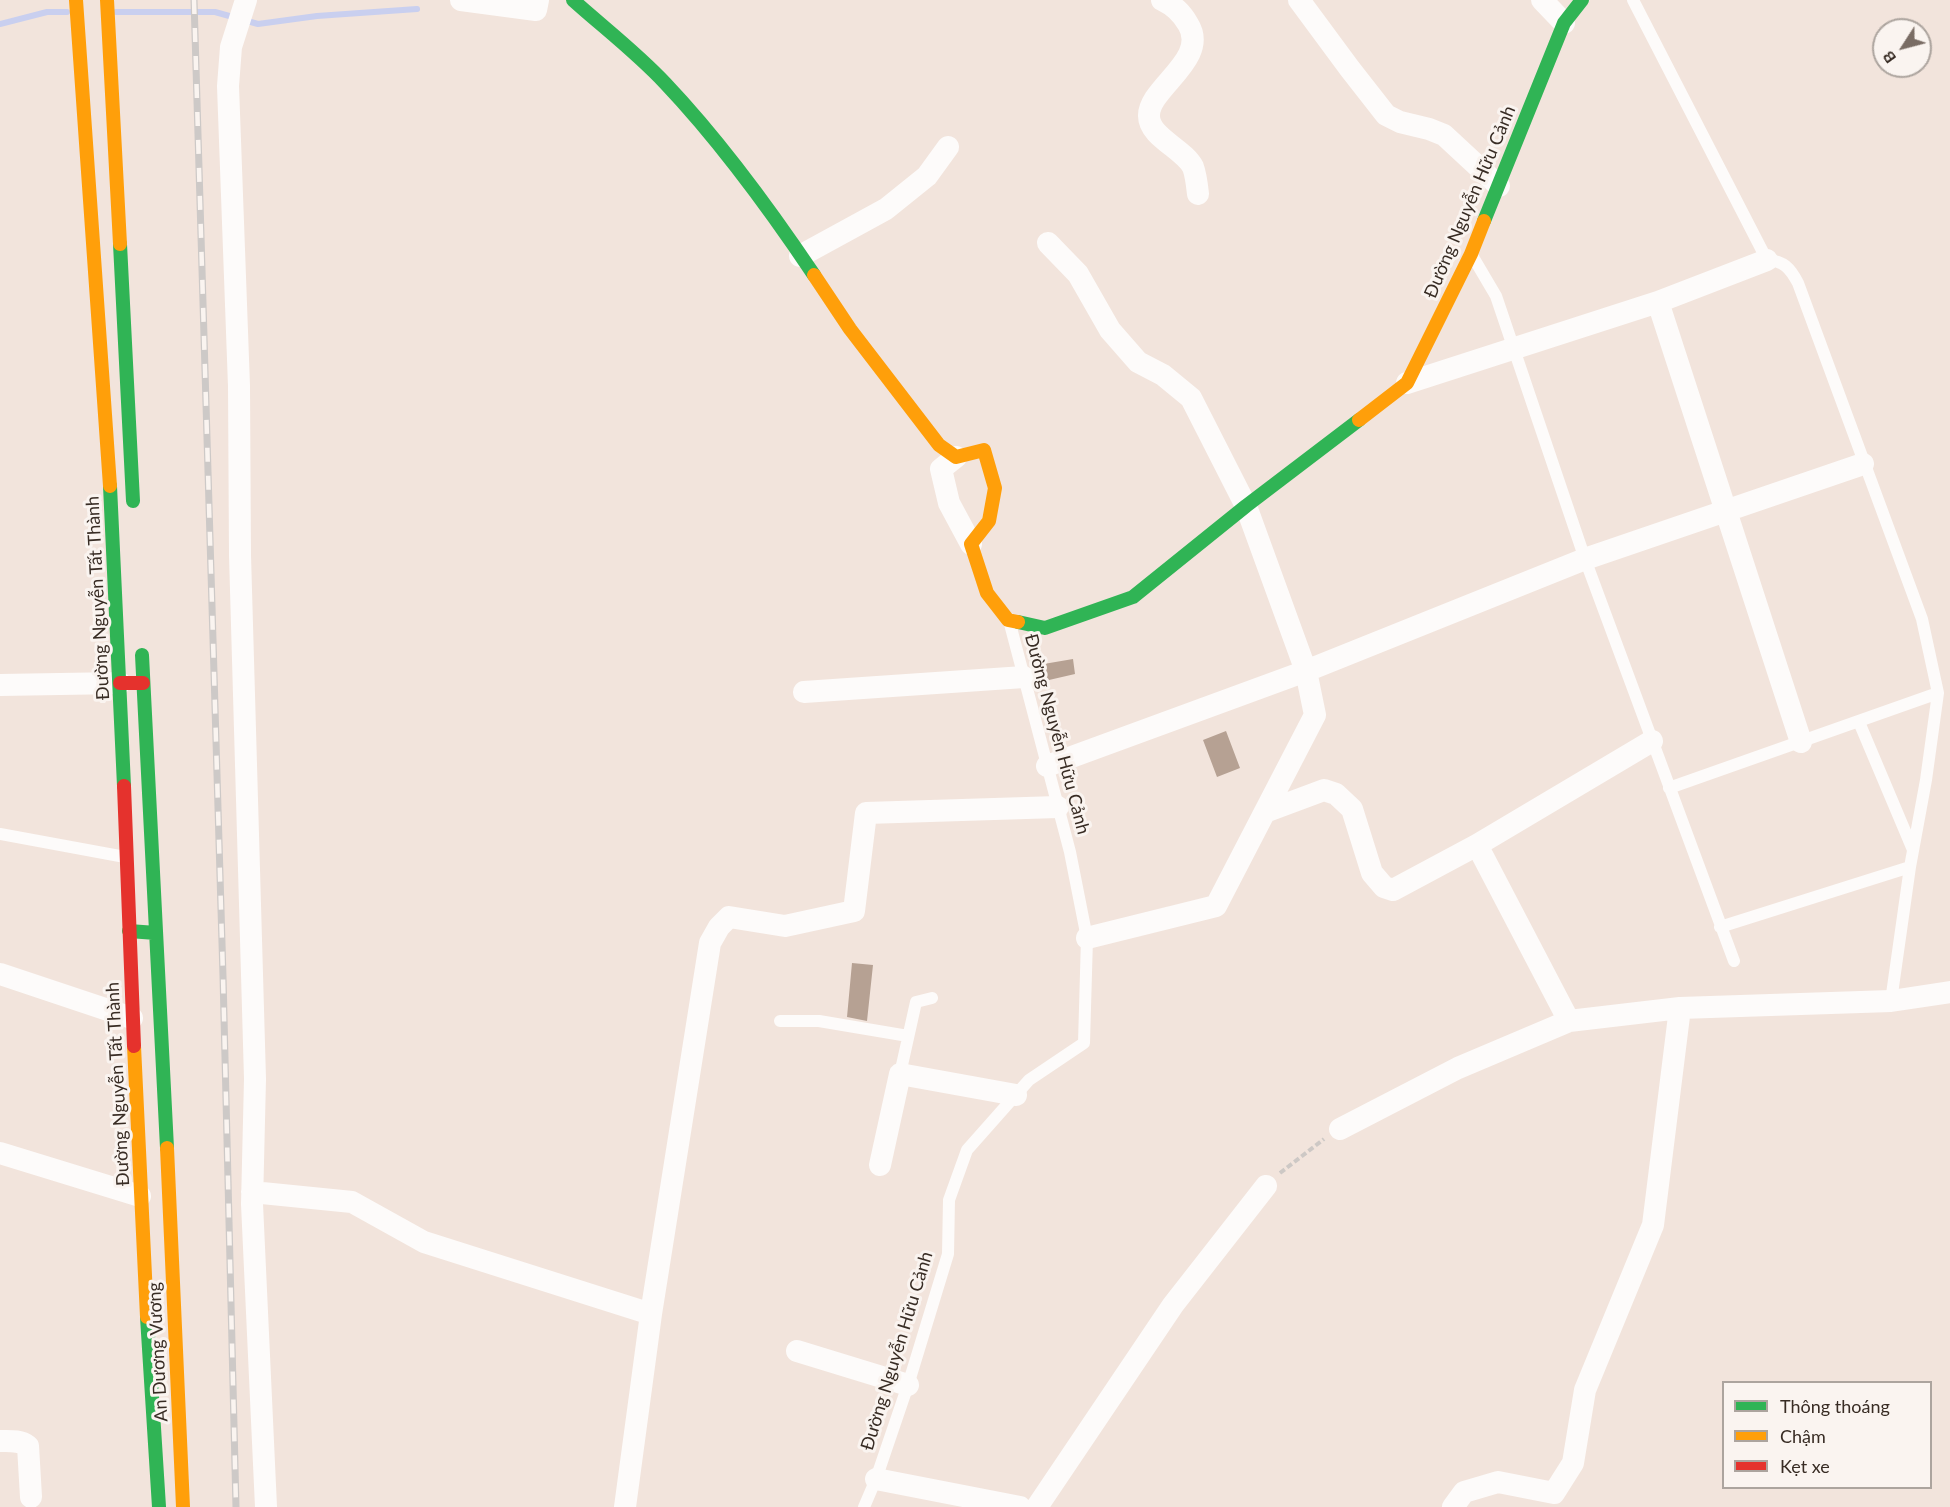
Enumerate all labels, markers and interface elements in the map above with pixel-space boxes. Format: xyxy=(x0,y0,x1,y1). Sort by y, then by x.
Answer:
north arrow xyxy=(1872,18,1932,78)
text: B xyxy=(1878,48,1899,68)
street label: Đường Nguyễn Hữu Cảnh xyxy=(1420,103,1520,301)
street label: Đường Nguyễn Tất Thành xyxy=(82,495,114,701)
street label: Đường Nguyễn Hữu Cảnh xyxy=(1020,631,1094,837)
street label: Đường Nguyễn Tất Thành xyxy=(102,981,134,1187)
street label: Đường Nguyễn Hữu Cảnh xyxy=(856,1249,938,1453)
street label: An Dương Vương xyxy=(144,1282,172,1422)
legend xyxy=(1722,1381,1932,1489)
text: Thông thoáng xyxy=(1780,1395,1890,1417)
text: Chậm xyxy=(1780,1425,1826,1447)
text: Kẹt xe xyxy=(1780,1455,1830,1477)

